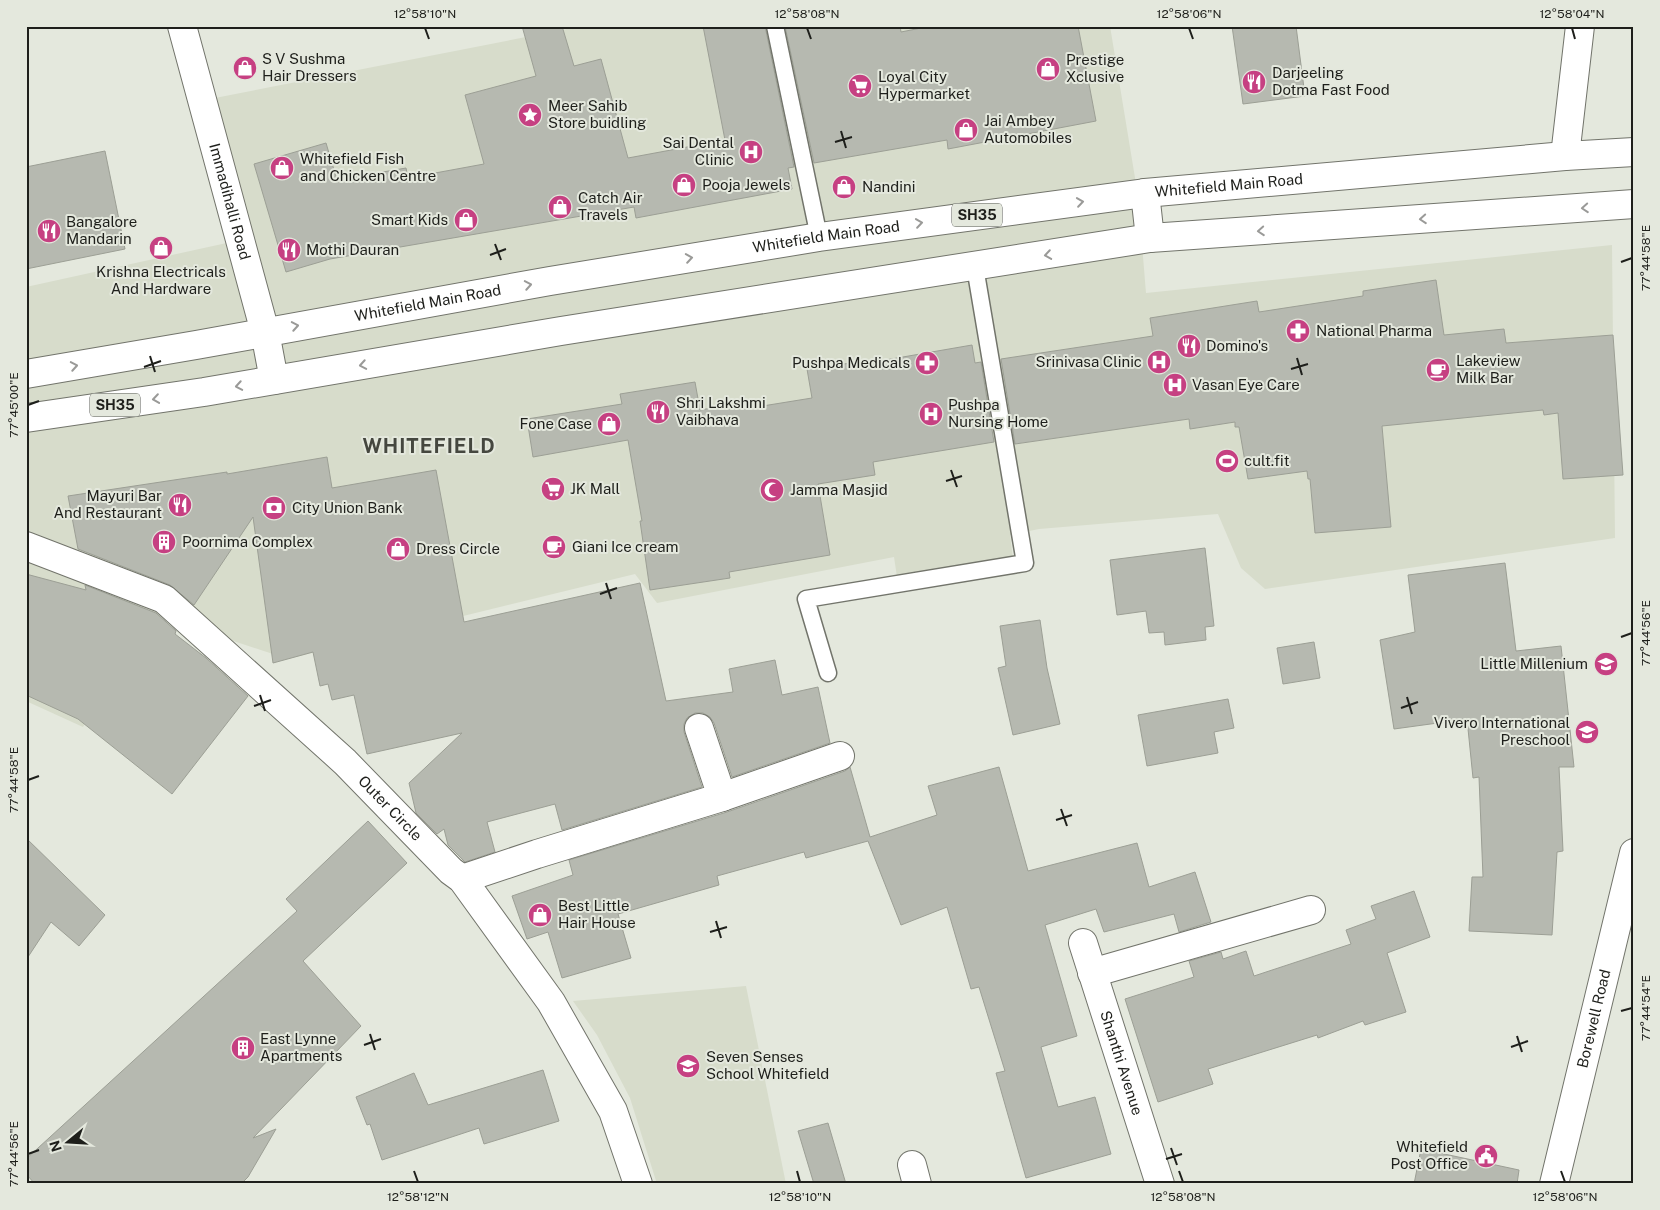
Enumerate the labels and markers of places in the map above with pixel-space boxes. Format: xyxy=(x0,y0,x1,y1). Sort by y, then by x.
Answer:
place label: S V Sushma Hair Dressers xyxy=(262,50,357,84)
place label: Prestige Xclusive xyxy=(1066,51,1124,85)
shop icon: S V Sushma Hair Dressers xyxy=(232,55,258,81)
shop icon: Prestige Xclusive xyxy=(1035,56,1061,82)
place label: Darjeeling Dotma Fast Food xyxy=(1272,64,1390,98)
place label: Loyal City Hypermarket xyxy=(878,68,970,102)
restaurant icon: Darjeeling Dotma Fast Food xyxy=(1241,69,1267,95)
supermarket icon: Loyal City Hypermarket xyxy=(847,73,873,99)
place label: Meer Sahib Store buidling xyxy=(548,97,646,131)
place icon: Meer Sahib Store buidling xyxy=(517,102,543,128)
place label: Jai Ambey Automobiles xyxy=(984,112,1072,146)
shop icon: Jai Ambey Automobiles xyxy=(953,117,979,143)
place label: Sai Dental Clinic xyxy=(662,134,734,168)
hospital icon: Sai Dental Clinic xyxy=(738,139,764,165)
place label: Whitefield Fish and Chicken Centre xyxy=(300,150,436,184)
shop icon: Whitefield Fish and Chicken Centre xyxy=(269,155,295,181)
shop icon: Pooja Jewels xyxy=(671,172,697,198)
shop icon: Nandini xyxy=(831,174,857,200)
place label: Pooja Jewels xyxy=(702,176,790,193)
place label: Nandini xyxy=(862,178,915,195)
place label: Catch Air Travels xyxy=(578,189,643,223)
shop icon: Catch Air Travels xyxy=(547,194,573,220)
shop icon: Smart Kids xyxy=(453,207,479,233)
place label: Smart Kids xyxy=(371,211,448,228)
place label: Bangalore Mandarin xyxy=(66,213,137,247)
restaurant icon: Bangalore Mandarin xyxy=(36,218,62,244)
shop icon: Krishna Electricals And Hardware xyxy=(148,235,174,261)
restaurant icon: Mothi Dauran xyxy=(276,237,302,263)
place label: Mothi Dauran xyxy=(306,241,399,258)
place label: Krishna Electricals And Hardware xyxy=(96,263,226,297)
pharmacy icon: National Pharma xyxy=(1285,318,1311,344)
place label: National Pharma xyxy=(1316,322,1432,339)
restaurant icon: Domino's xyxy=(1176,333,1202,359)
place label: Domino's xyxy=(1206,337,1268,354)
hospital icon: Srinivasa Clinic xyxy=(1146,349,1172,375)
pharmacy icon: Pushpa Medicals xyxy=(914,350,940,376)
place label: Lakeview Milk Bar xyxy=(1456,352,1521,386)
place label: Srinivasa Clinic xyxy=(1036,353,1142,370)
place label: Pushpa Medicals xyxy=(792,354,910,371)
cafe icon: Lakeview Milk Bar xyxy=(1425,357,1451,383)
hospital icon: Vasan Eye Care xyxy=(1162,372,1188,398)
place label: Vasan Eye Care xyxy=(1192,376,1300,393)
place label: Shri Lakshmi Vaibhava xyxy=(676,394,766,428)
place label: Pushpa Nursing Home xyxy=(948,396,1048,430)
restaurant icon: Shri Lakshmi Vaibhava xyxy=(645,399,671,425)
hospital icon: Pushpa Nursing Home xyxy=(918,401,944,427)
shop icon: Fone Case xyxy=(596,411,622,437)
place label: Fone Case xyxy=(520,415,592,432)
sports icon: cult.fit xyxy=(1214,448,1240,474)
place label: cult.fit xyxy=(1244,452,1290,469)
supermarket icon: JK Mall xyxy=(540,476,566,502)
mosque icon: Jamma Masjid xyxy=(759,477,785,503)
place label: JK Mall xyxy=(570,480,620,497)
place label: Jamma Masjid xyxy=(790,481,888,498)
place label: Mayuri Bar And Restaurant xyxy=(53,487,162,521)
restaurant icon: Mayuri Bar And Restaurant xyxy=(167,492,193,518)
bank icon: City Union Bank xyxy=(261,495,287,521)
place label: City Union Bank xyxy=(292,499,403,516)
building icon: Poornima Complex xyxy=(151,529,177,555)
place label: Poornima Complex xyxy=(182,533,313,550)
cafe icon: Giani Ice cream xyxy=(541,534,567,560)
shop icon: Dress Circle xyxy=(385,536,411,562)
place label: Giani Ice cream xyxy=(572,538,679,555)
place label: Dress Circle xyxy=(416,540,500,557)
school or university icon: Little Millenium xyxy=(1593,651,1619,677)
place label: Little Millenium xyxy=(1480,655,1588,672)
place label: Vivero International Preschool xyxy=(1434,714,1570,748)
school or university icon: Vivero International Preschool xyxy=(1574,719,1600,745)
place label: Best Little Hair House xyxy=(558,897,636,931)
shop icon: Best Little Hair House xyxy=(527,902,553,928)
place label: East Lynne Apartments xyxy=(260,1030,342,1064)
building icon: East Lynne Apartments xyxy=(230,1035,256,1061)
place label: Seven Senses School Whitefield xyxy=(706,1048,829,1082)
school or university icon: Seven Senses School Whitefield xyxy=(675,1053,701,1079)
place label: Whitefield Post Office xyxy=(1391,1138,1468,1172)
public building icon: Whitefield Post Office xyxy=(1473,1143,1499,1169)

